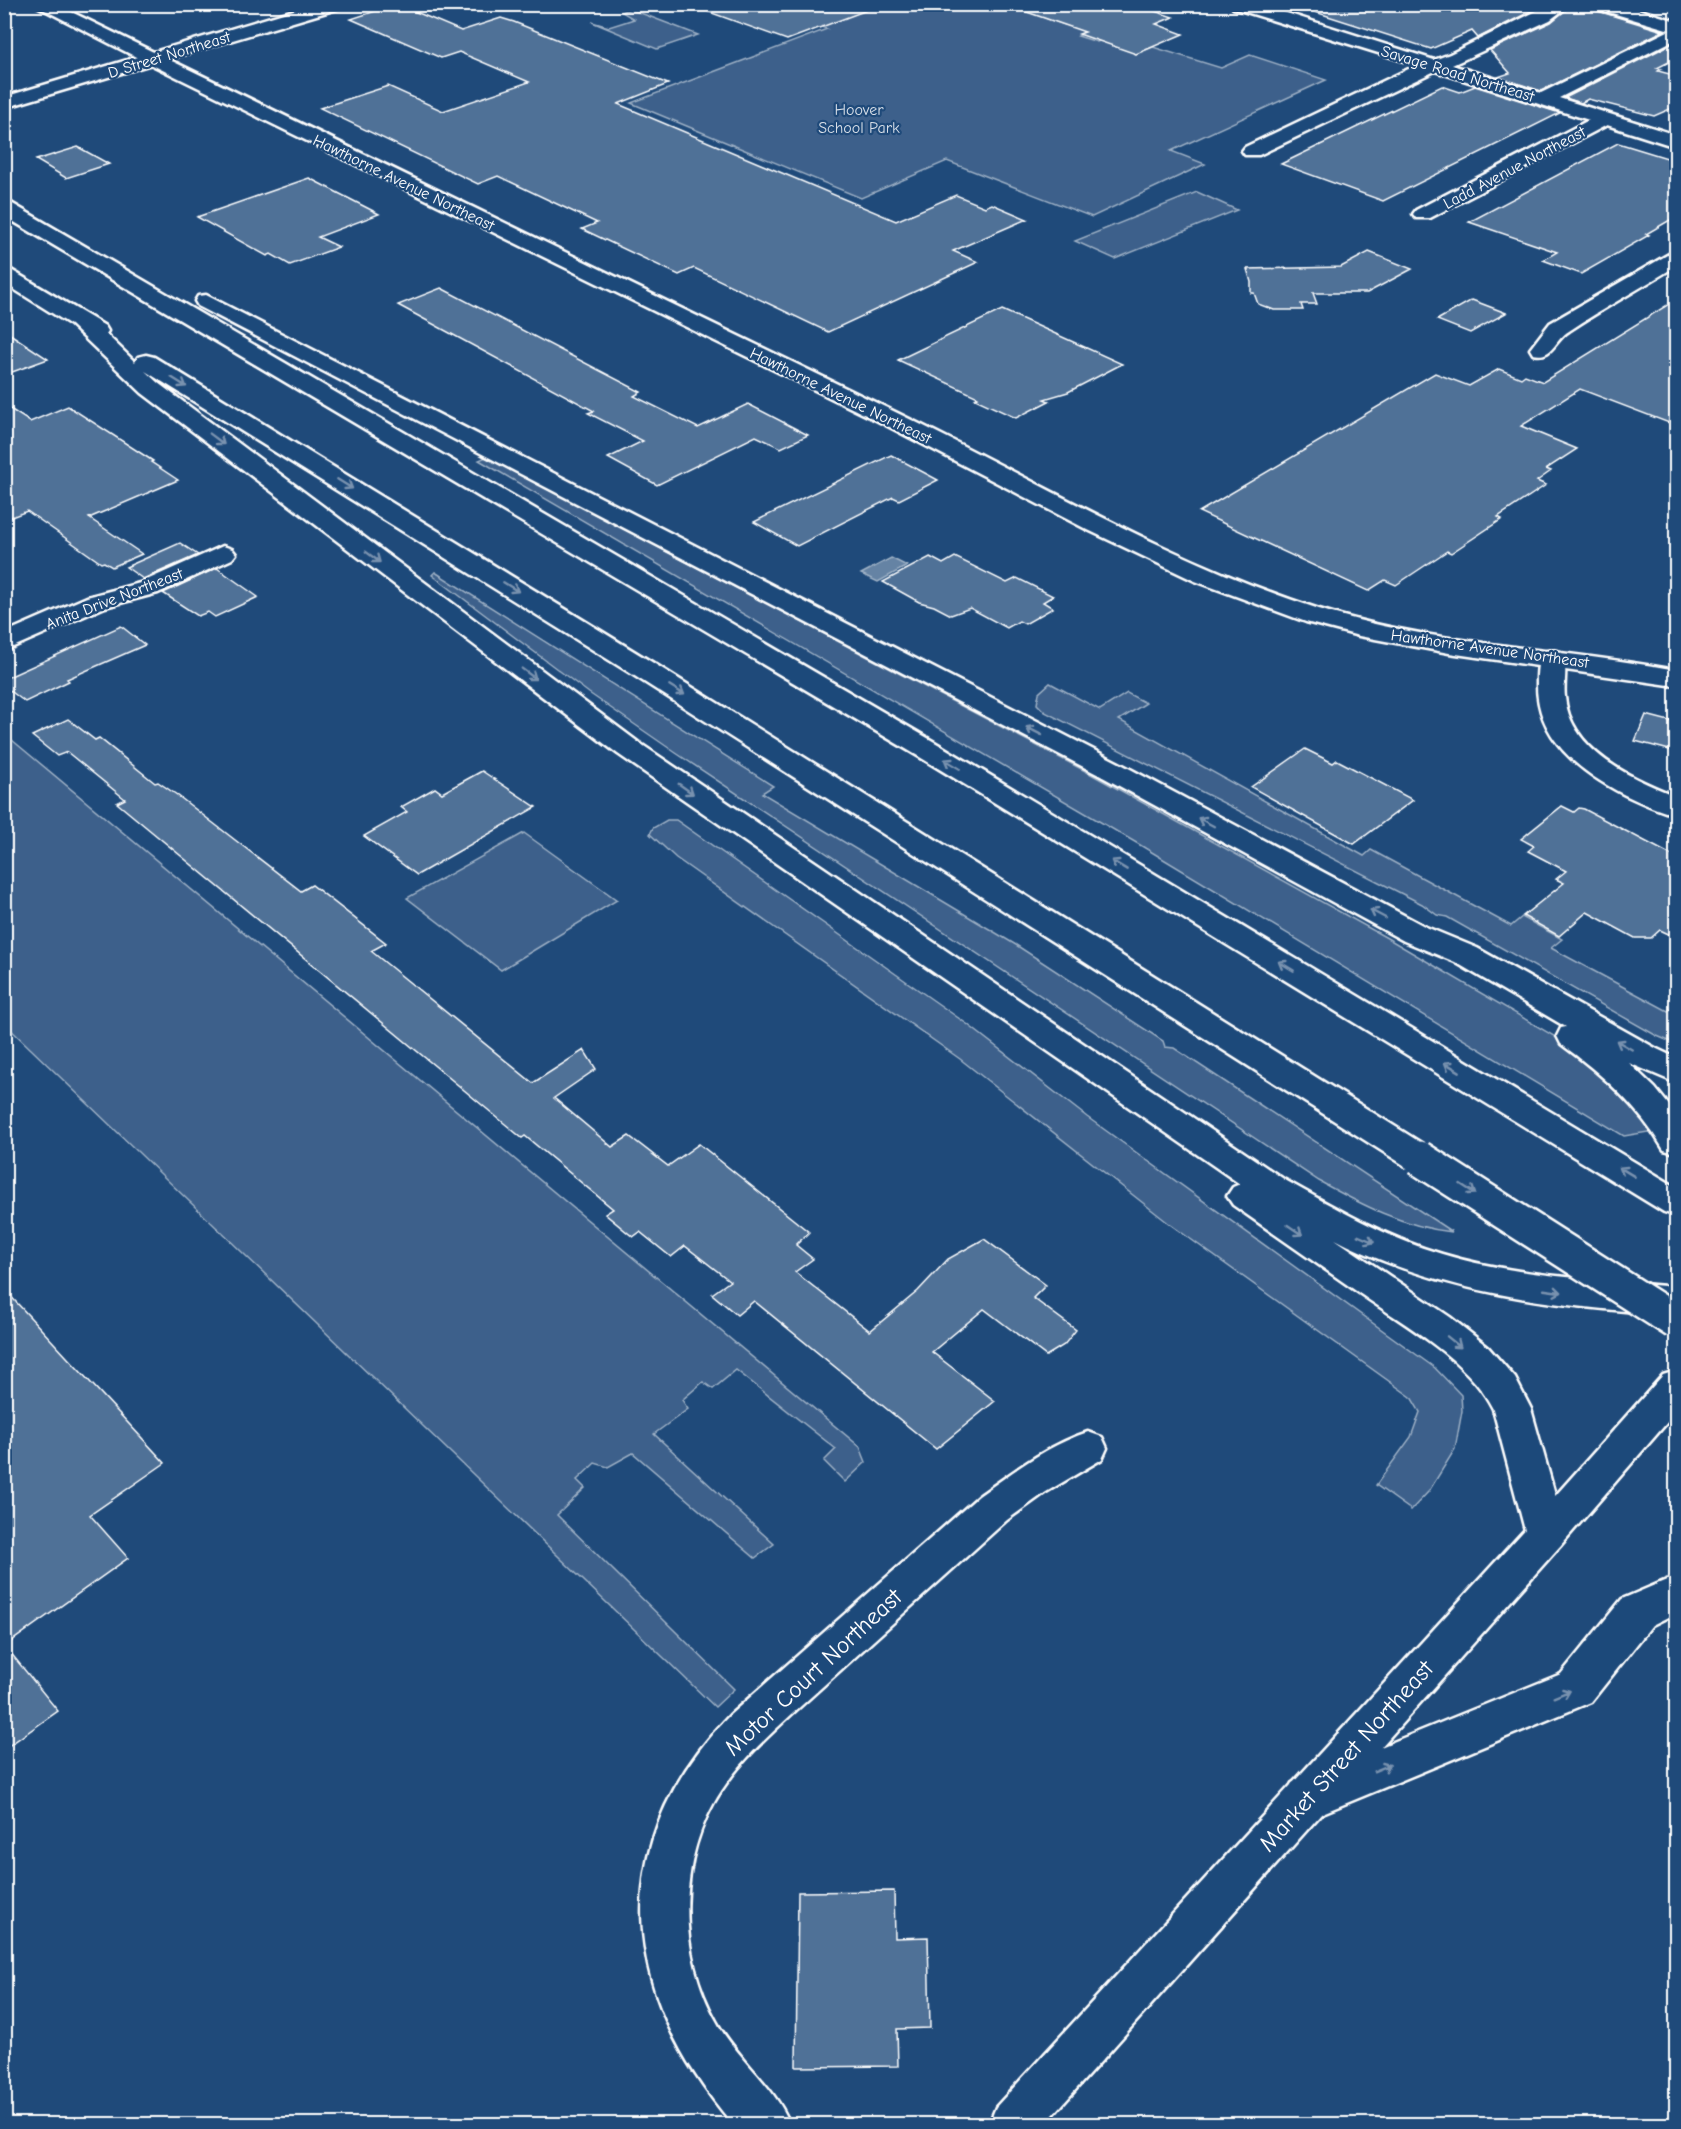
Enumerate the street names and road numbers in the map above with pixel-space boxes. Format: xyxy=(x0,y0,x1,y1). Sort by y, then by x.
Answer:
street label: D Street Northeast xyxy=(106,28,233,82)
street label: Savage Road Northeast xyxy=(1379,42,1537,106)
street label: Ladd Avenue Northeast xyxy=(1440,123,1589,213)
street label: Hawthorne Avenue Northeast xyxy=(310,131,498,235)
street label: Hawthorne Avenue Northeast xyxy=(747,344,935,448)
street label: Anita Drive Northeast xyxy=(43,564,186,633)
street label: Hawthorne Avenue Northeast xyxy=(1390,626,1590,672)
street label: Motor Court Northeast xyxy=(719,1582,908,1761)
street label: Market Street Northeast xyxy=(1253,1654,1440,1857)

